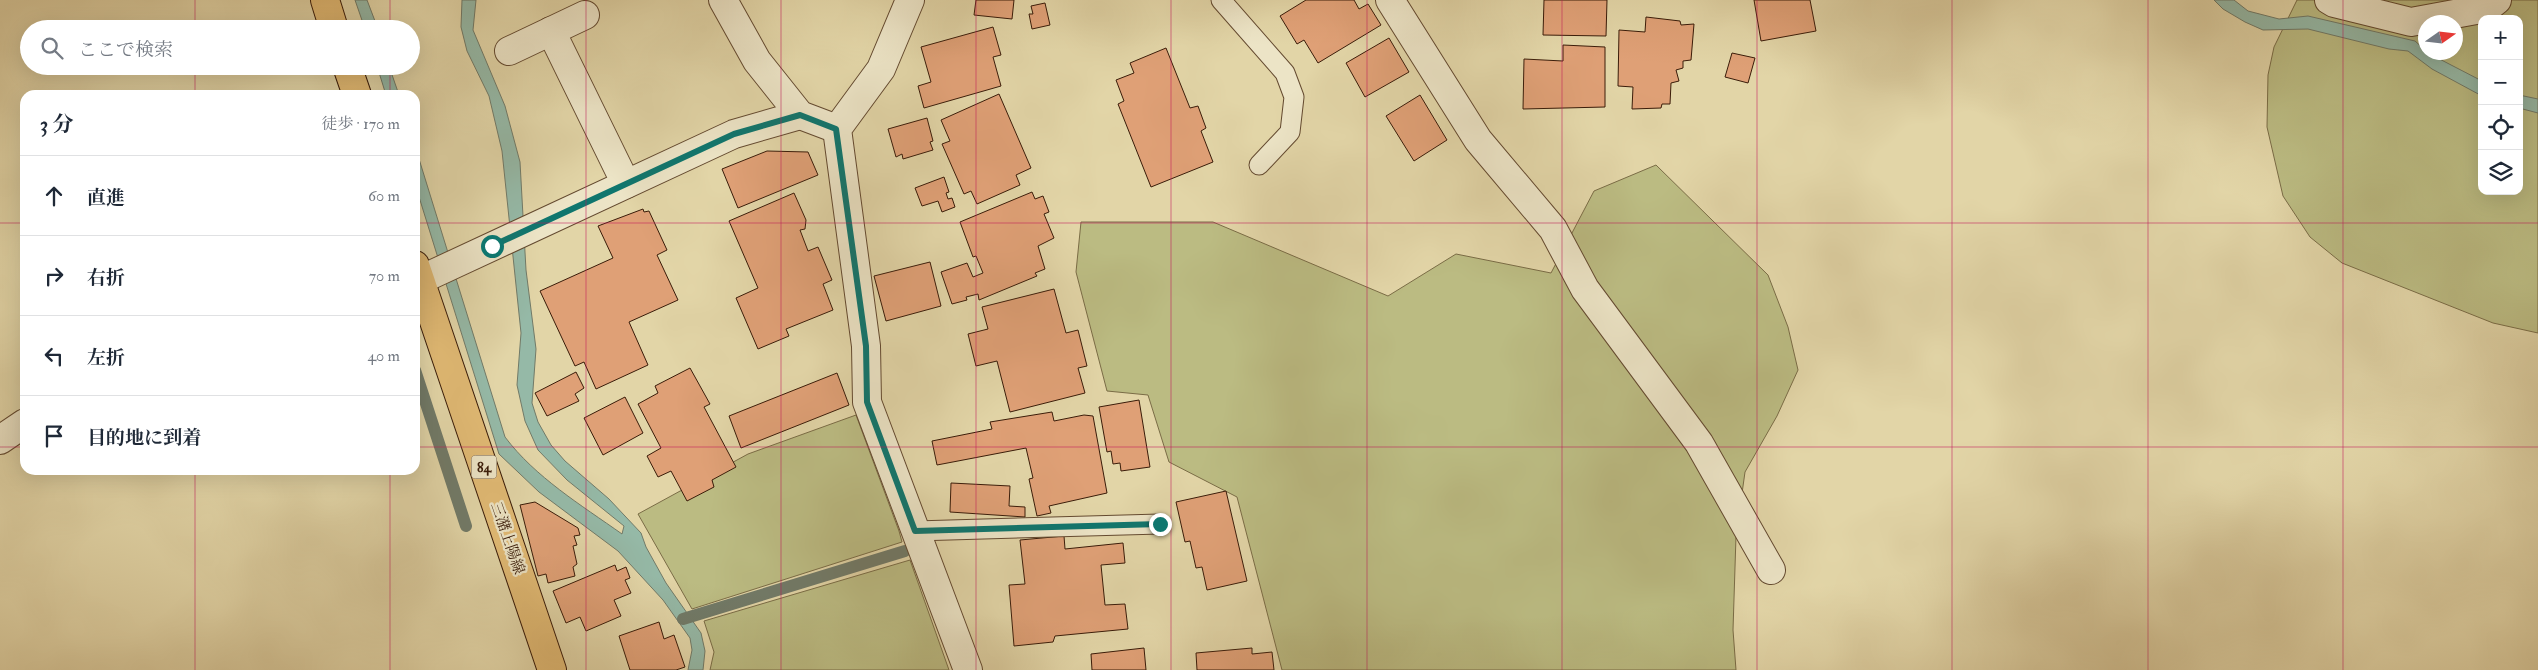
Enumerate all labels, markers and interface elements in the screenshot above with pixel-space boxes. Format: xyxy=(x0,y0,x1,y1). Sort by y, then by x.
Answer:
north arrow xyxy=(2418,15,2463,60)
map controls xyxy=(2478,15,2523,195)
button: + xyxy=(2478,15,2523,60)
search box xyxy=(20,20,420,75)
icon: search xyxy=(38,34,66,62)
text: ここで検索 xyxy=(78,38,173,62)
button: − xyxy=(2478,60,2523,105)
button: locate xyxy=(2478,105,2523,150)
text: 3 分 xyxy=(40,111,73,138)
text: 徒歩 · 170 m xyxy=(321,114,400,134)
button: layers xyxy=(2478,150,2523,195)
icon: ahead xyxy=(40,182,68,210)
text: 直進 xyxy=(87,186,125,210)
text: 60 m xyxy=(368,186,400,206)
route start xyxy=(481,235,504,258)
icon: right xyxy=(40,262,68,290)
text: 右折 xyxy=(87,266,125,290)
text: 70 m xyxy=(369,266,400,286)
icon: left xyxy=(40,342,68,370)
text: 左折 xyxy=(87,346,125,370)
text: 40 m xyxy=(367,346,400,366)
icon: arrive xyxy=(40,422,68,450)
text: 目的地に到着 xyxy=(87,426,201,450)
road number: 84 xyxy=(472,456,496,478)
street label: 三潴上陽線 xyxy=(486,500,529,577)
route end xyxy=(1149,513,1172,536)

